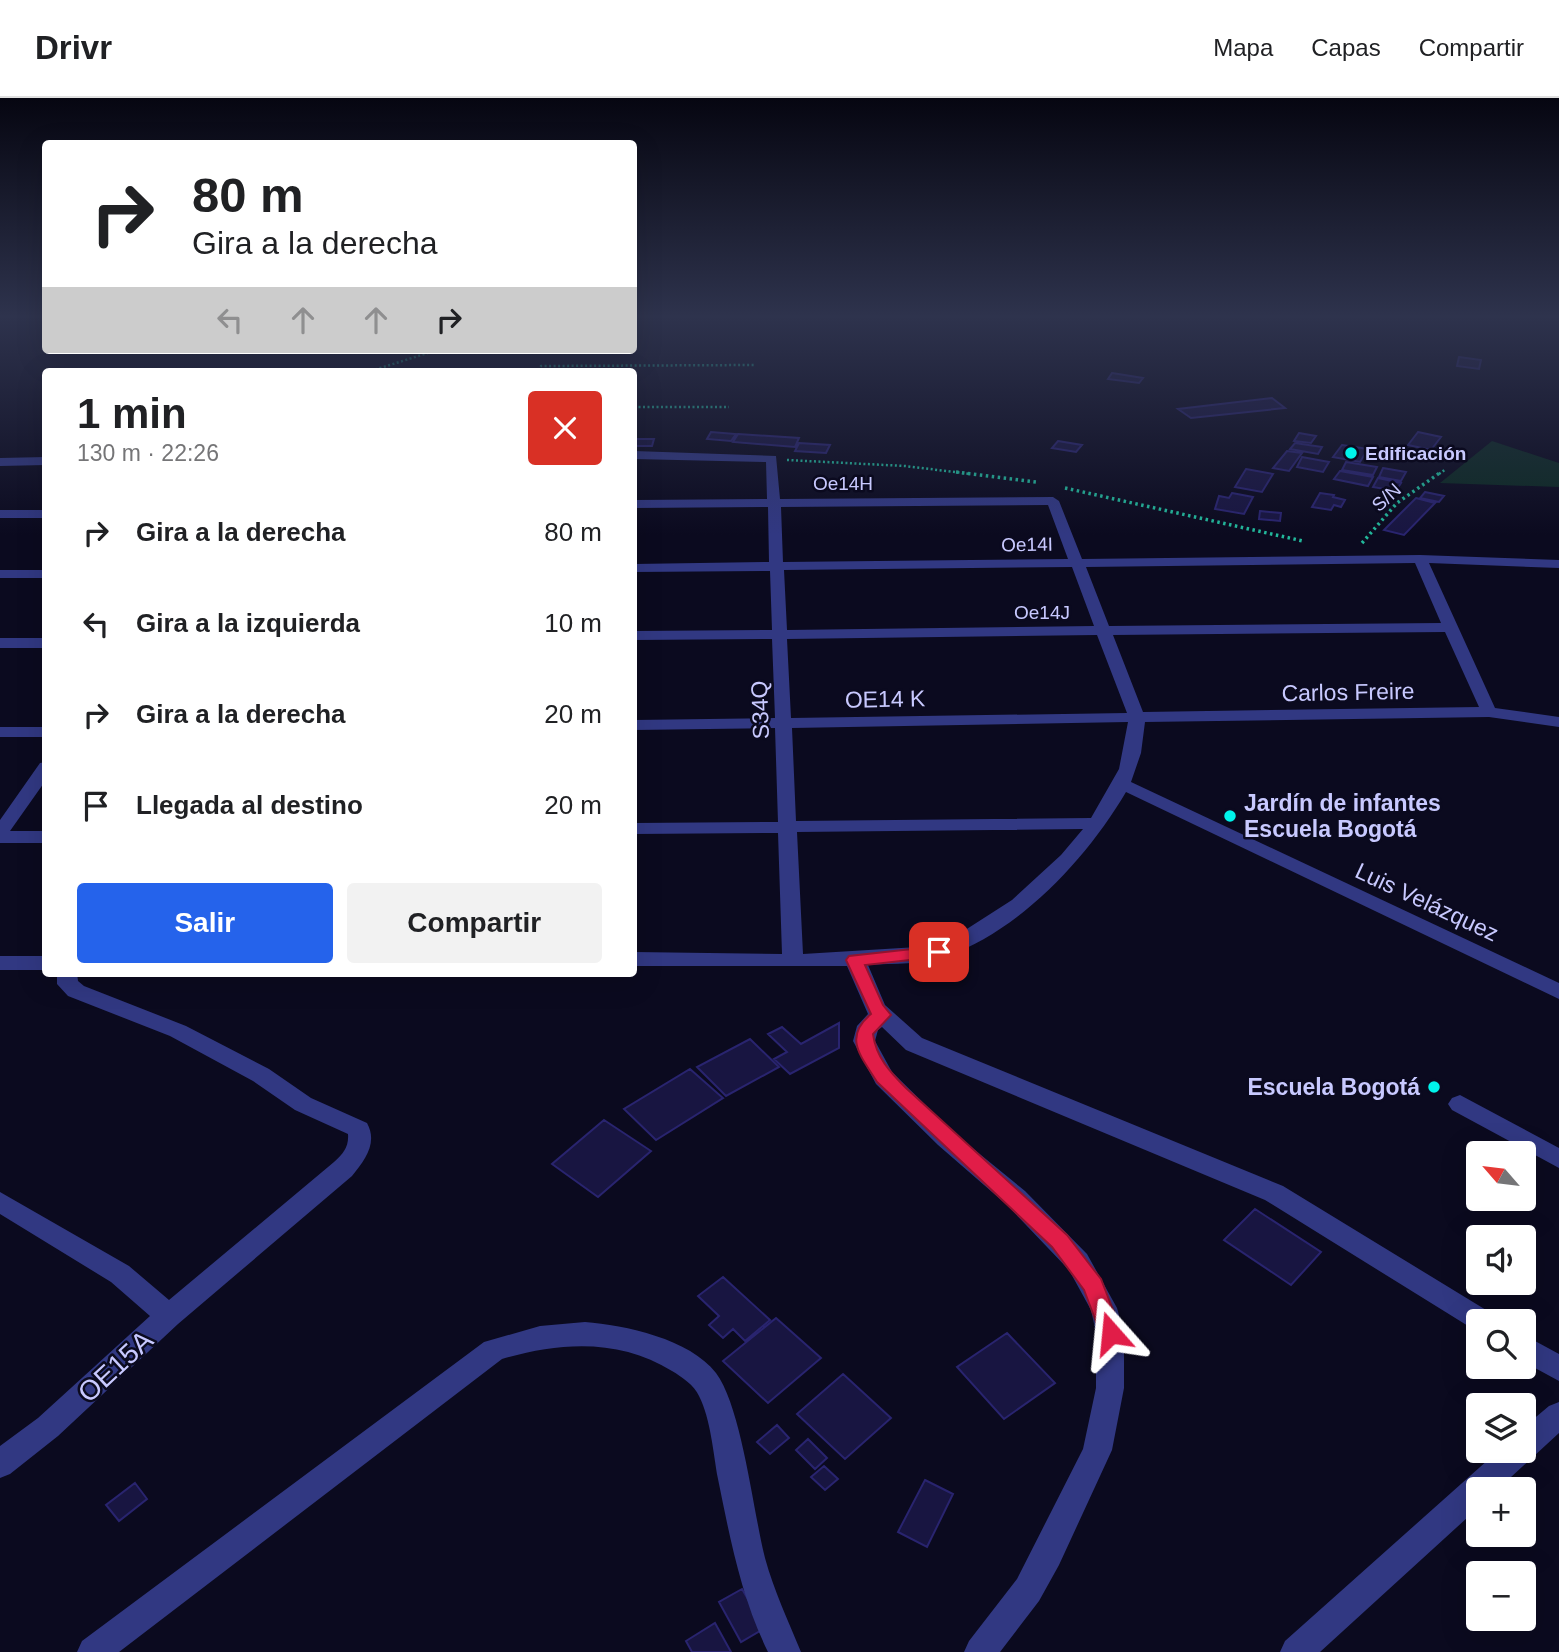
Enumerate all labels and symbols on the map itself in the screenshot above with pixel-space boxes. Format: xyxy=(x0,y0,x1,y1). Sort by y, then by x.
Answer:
place label: Edificación xyxy=(1365,443,1466,464)
marker: Edificación xyxy=(1343,445,1359,461)
street label: Oe14H xyxy=(813,473,873,494)
street label: S/N xyxy=(1368,479,1405,516)
street label: Oe14I xyxy=(1001,534,1053,555)
street label: Oe14J xyxy=(1014,602,1070,623)
street label: Carlos Freire xyxy=(1281,678,1415,706)
street label: S34Q xyxy=(746,680,774,740)
street label: OE14 K xyxy=(845,685,926,713)
place label: Jardín de infantes Escuela Bogotá xyxy=(1244,790,1441,842)
marker: Jardín de infantes Escuela Bogotá xyxy=(1222,808,1238,824)
street label: Luis Velázquez xyxy=(1351,858,1503,946)
pin xyxy=(909,922,969,982)
place label: Escuela Bogotá xyxy=(1247,1074,1420,1100)
marker: Escuela Bogotá xyxy=(1426,1079,1442,1095)
north arrow xyxy=(1466,1141,1536,1211)
position arrow xyxy=(1074,1296,1148,1370)
street label: OE15A xyxy=(72,1324,159,1408)

